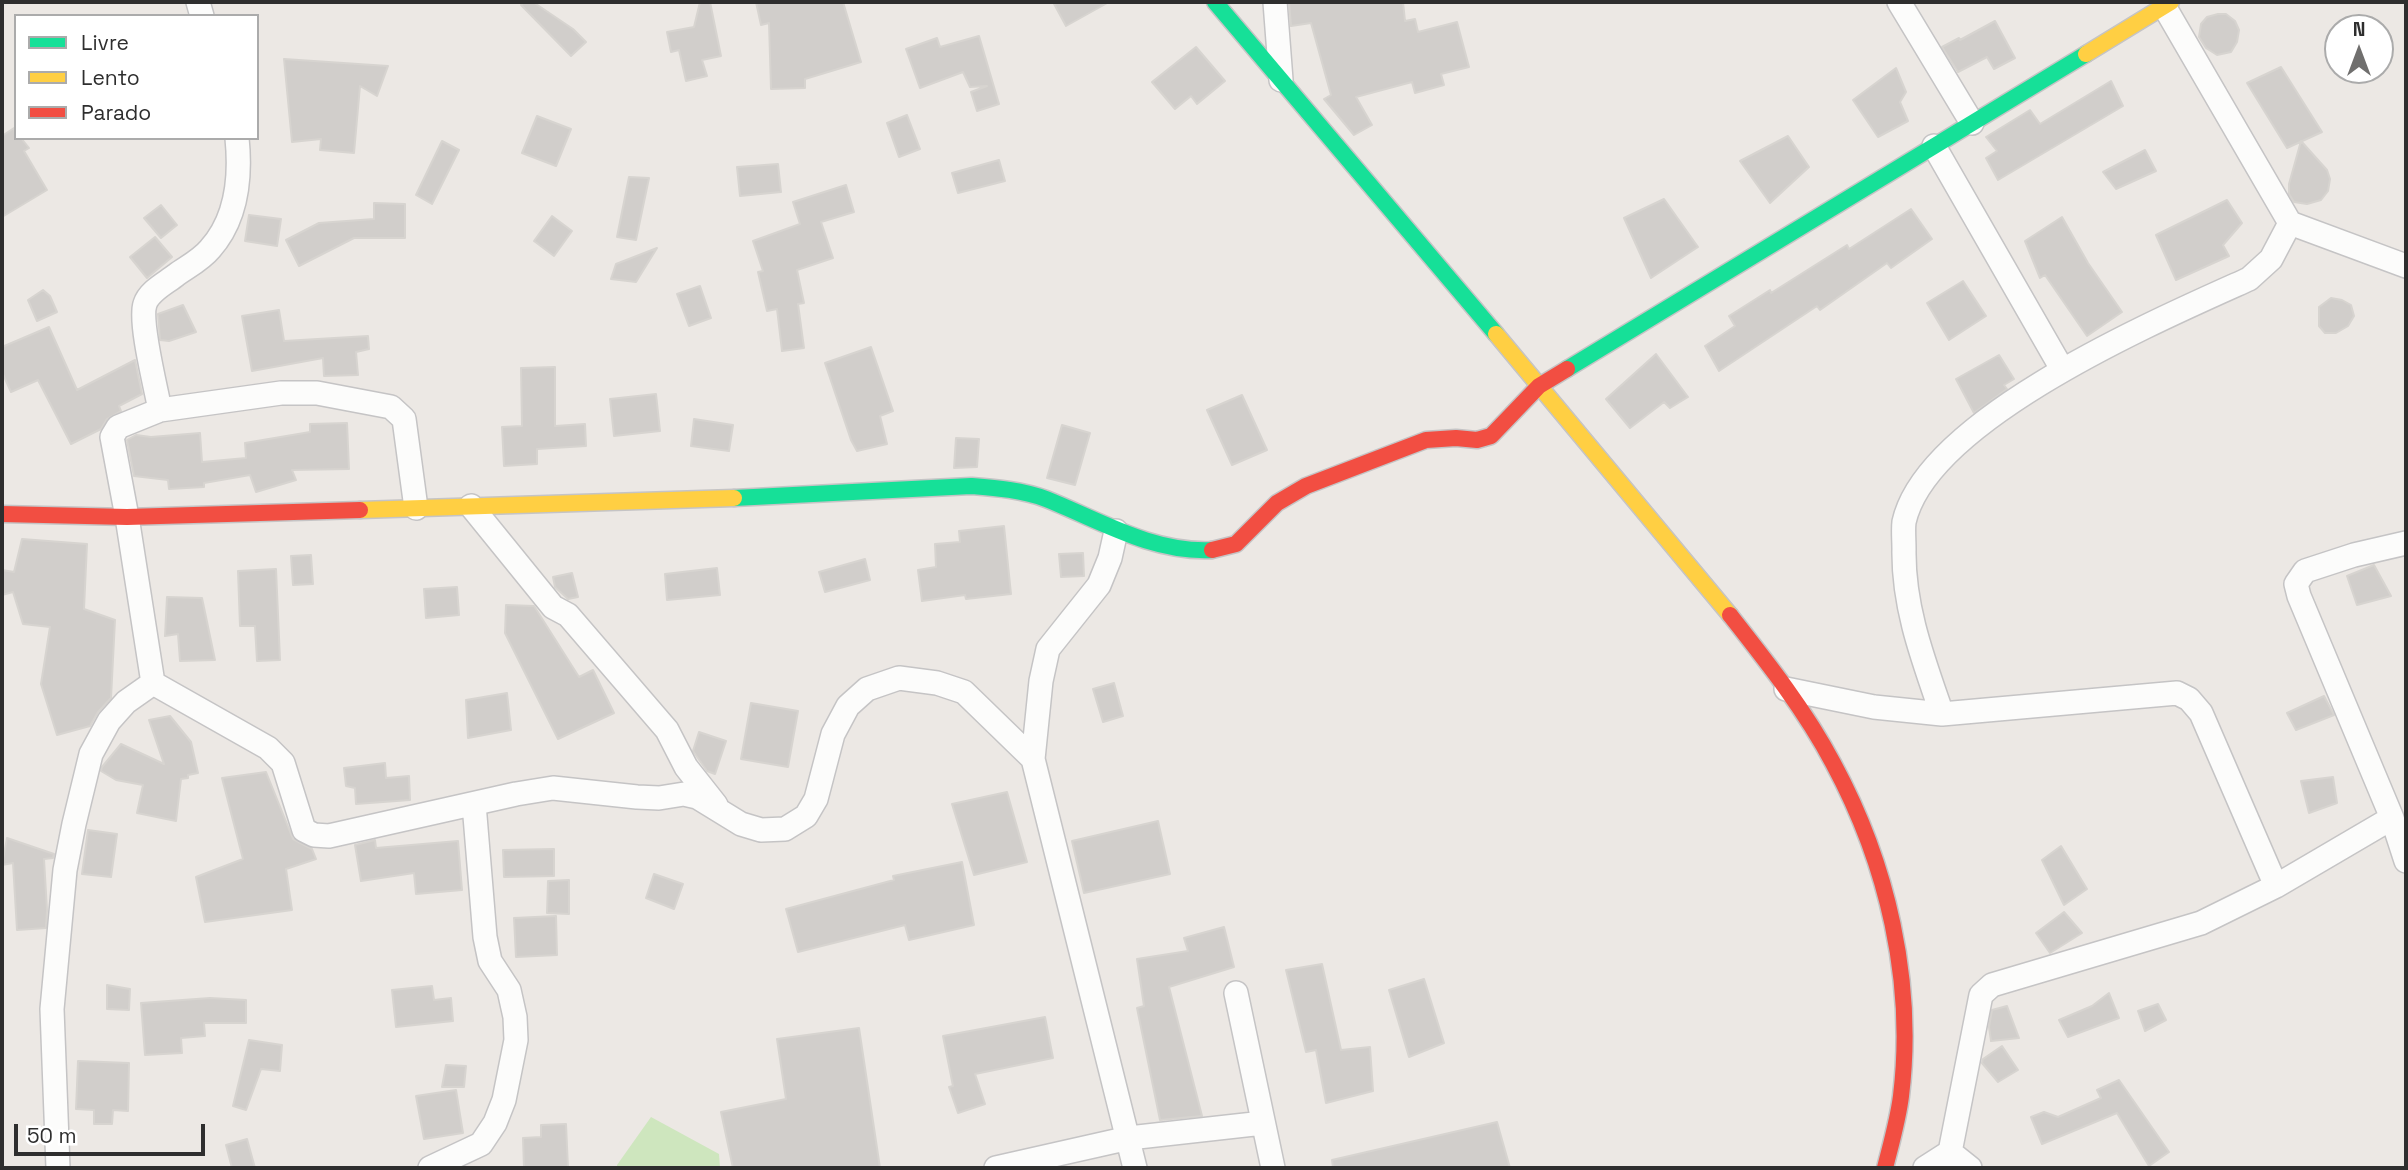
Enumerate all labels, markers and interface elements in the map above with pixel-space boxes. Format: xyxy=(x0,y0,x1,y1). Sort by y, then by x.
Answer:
legend xyxy=(14,14,259,140)
north arrow xyxy=(2324,14,2394,84)
text: N xyxy=(2353,17,2365,42)
text: Livre xyxy=(81,29,129,56)
text: Lento xyxy=(81,64,140,91)
text: Parado xyxy=(81,99,151,126)
scale bar xyxy=(18,1110,208,1154)
text: 50 m xyxy=(27,1122,77,1149)

